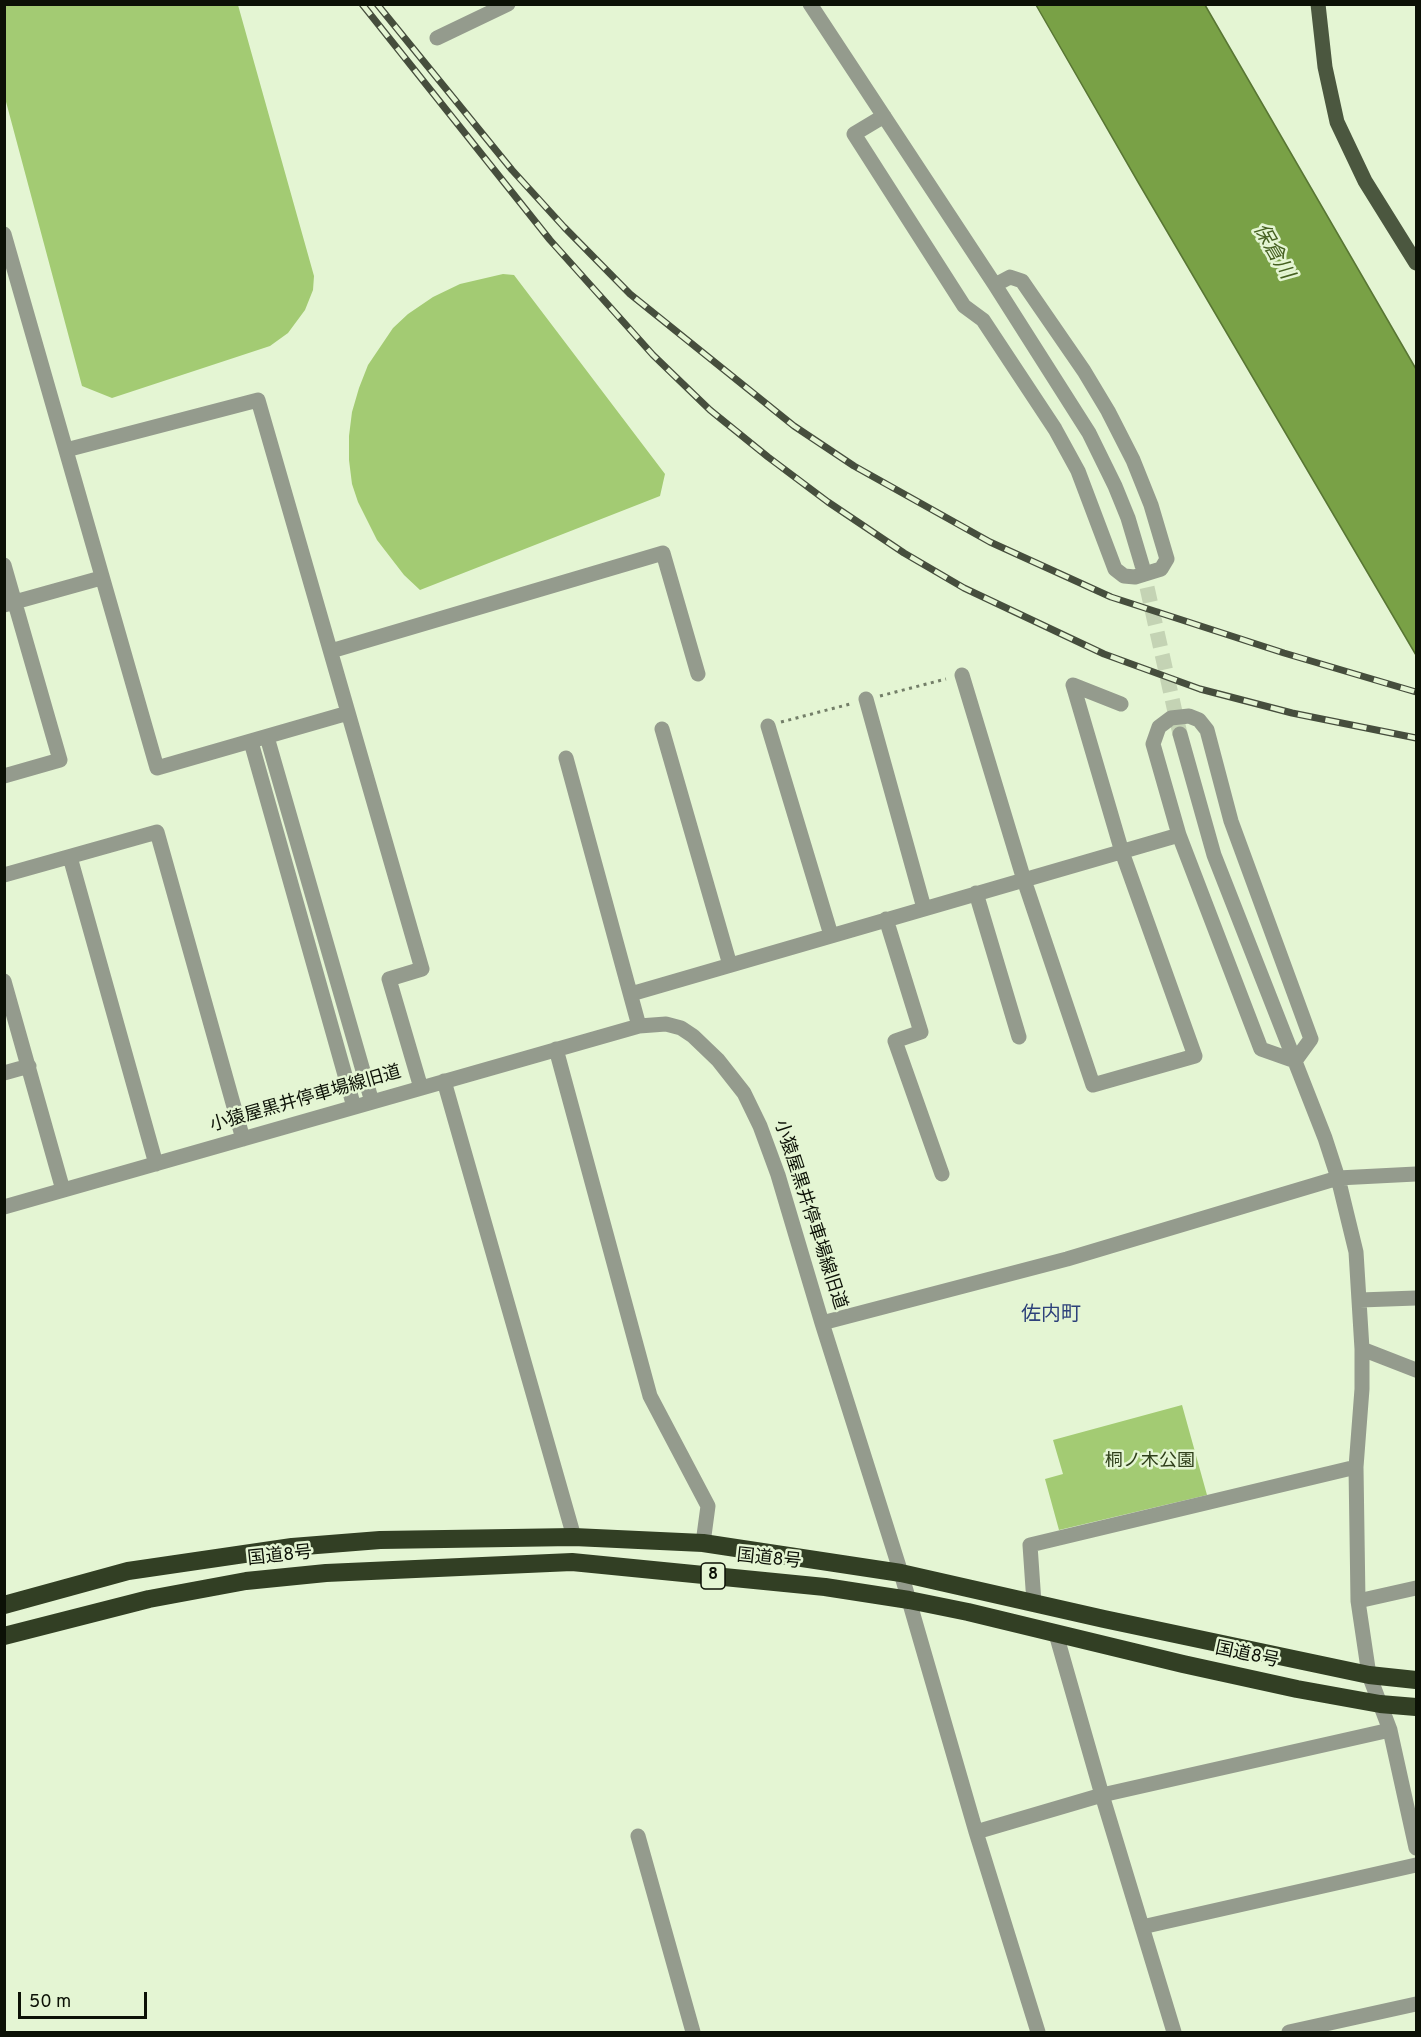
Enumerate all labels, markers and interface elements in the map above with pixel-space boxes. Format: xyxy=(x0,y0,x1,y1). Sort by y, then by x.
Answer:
water label: 保倉川 xyxy=(1247,220,1297,284)
street label: 小猿屋黒井停車場線旧道 xyxy=(208,1062,404,1138)
street label: 小猿屋黒井停車場線旧道 xyxy=(768,1118,850,1312)
district label: 佐内町 xyxy=(1021,1304,1081,1328)
park label: 桐ノ木公園 xyxy=(1105,1451,1195,1473)
street label: 国道8号 xyxy=(247,1543,313,1571)
street label: 国道8号 xyxy=(736,1546,802,1574)
road number: 8 xyxy=(701,1563,725,1589)
street label: 国道8号 xyxy=(1213,1639,1281,1673)
scale bar xyxy=(21,1980,150,2018)
text: 50 m xyxy=(29,1991,71,2014)

